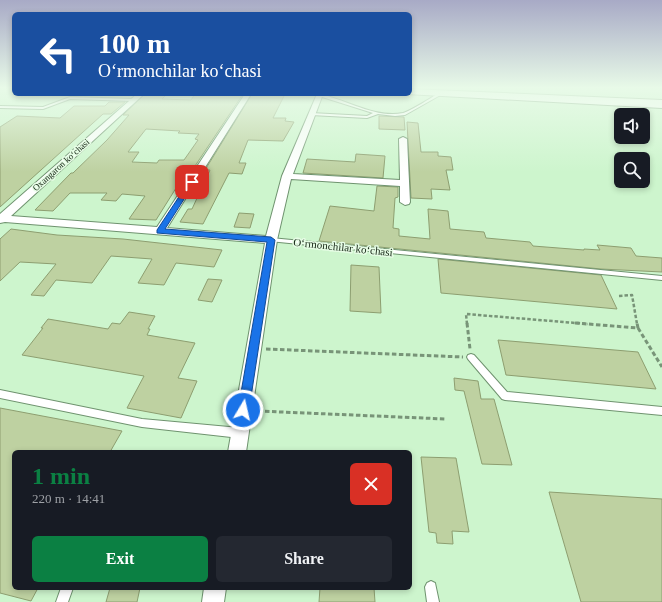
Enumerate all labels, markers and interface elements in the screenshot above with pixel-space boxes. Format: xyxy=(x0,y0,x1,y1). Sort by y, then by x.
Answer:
icon: left xyxy=(32,28,84,80)
text: 100 m xyxy=(98,28,170,59)
text: Oʻrmonchilar koʻchasi xyxy=(98,61,261,81)
map controls xyxy=(614,108,650,188)
button: sound xyxy=(614,108,650,144)
street label: Oxangaron koʻchasi xyxy=(31,137,92,193)
button: search xyxy=(614,152,650,188)
pin xyxy=(175,165,209,199)
icon: arrive xyxy=(181,171,203,193)
street label: Oʻrmonchilar koʻchasi xyxy=(293,236,393,258)
position arrow xyxy=(222,389,264,431)
text: 1 min xyxy=(32,463,90,489)
button: close xyxy=(350,463,392,505)
text: 220 m · 14:41 xyxy=(32,491,105,506)
button: Exit xyxy=(32,536,208,582)
button: Share xyxy=(216,536,392,582)

